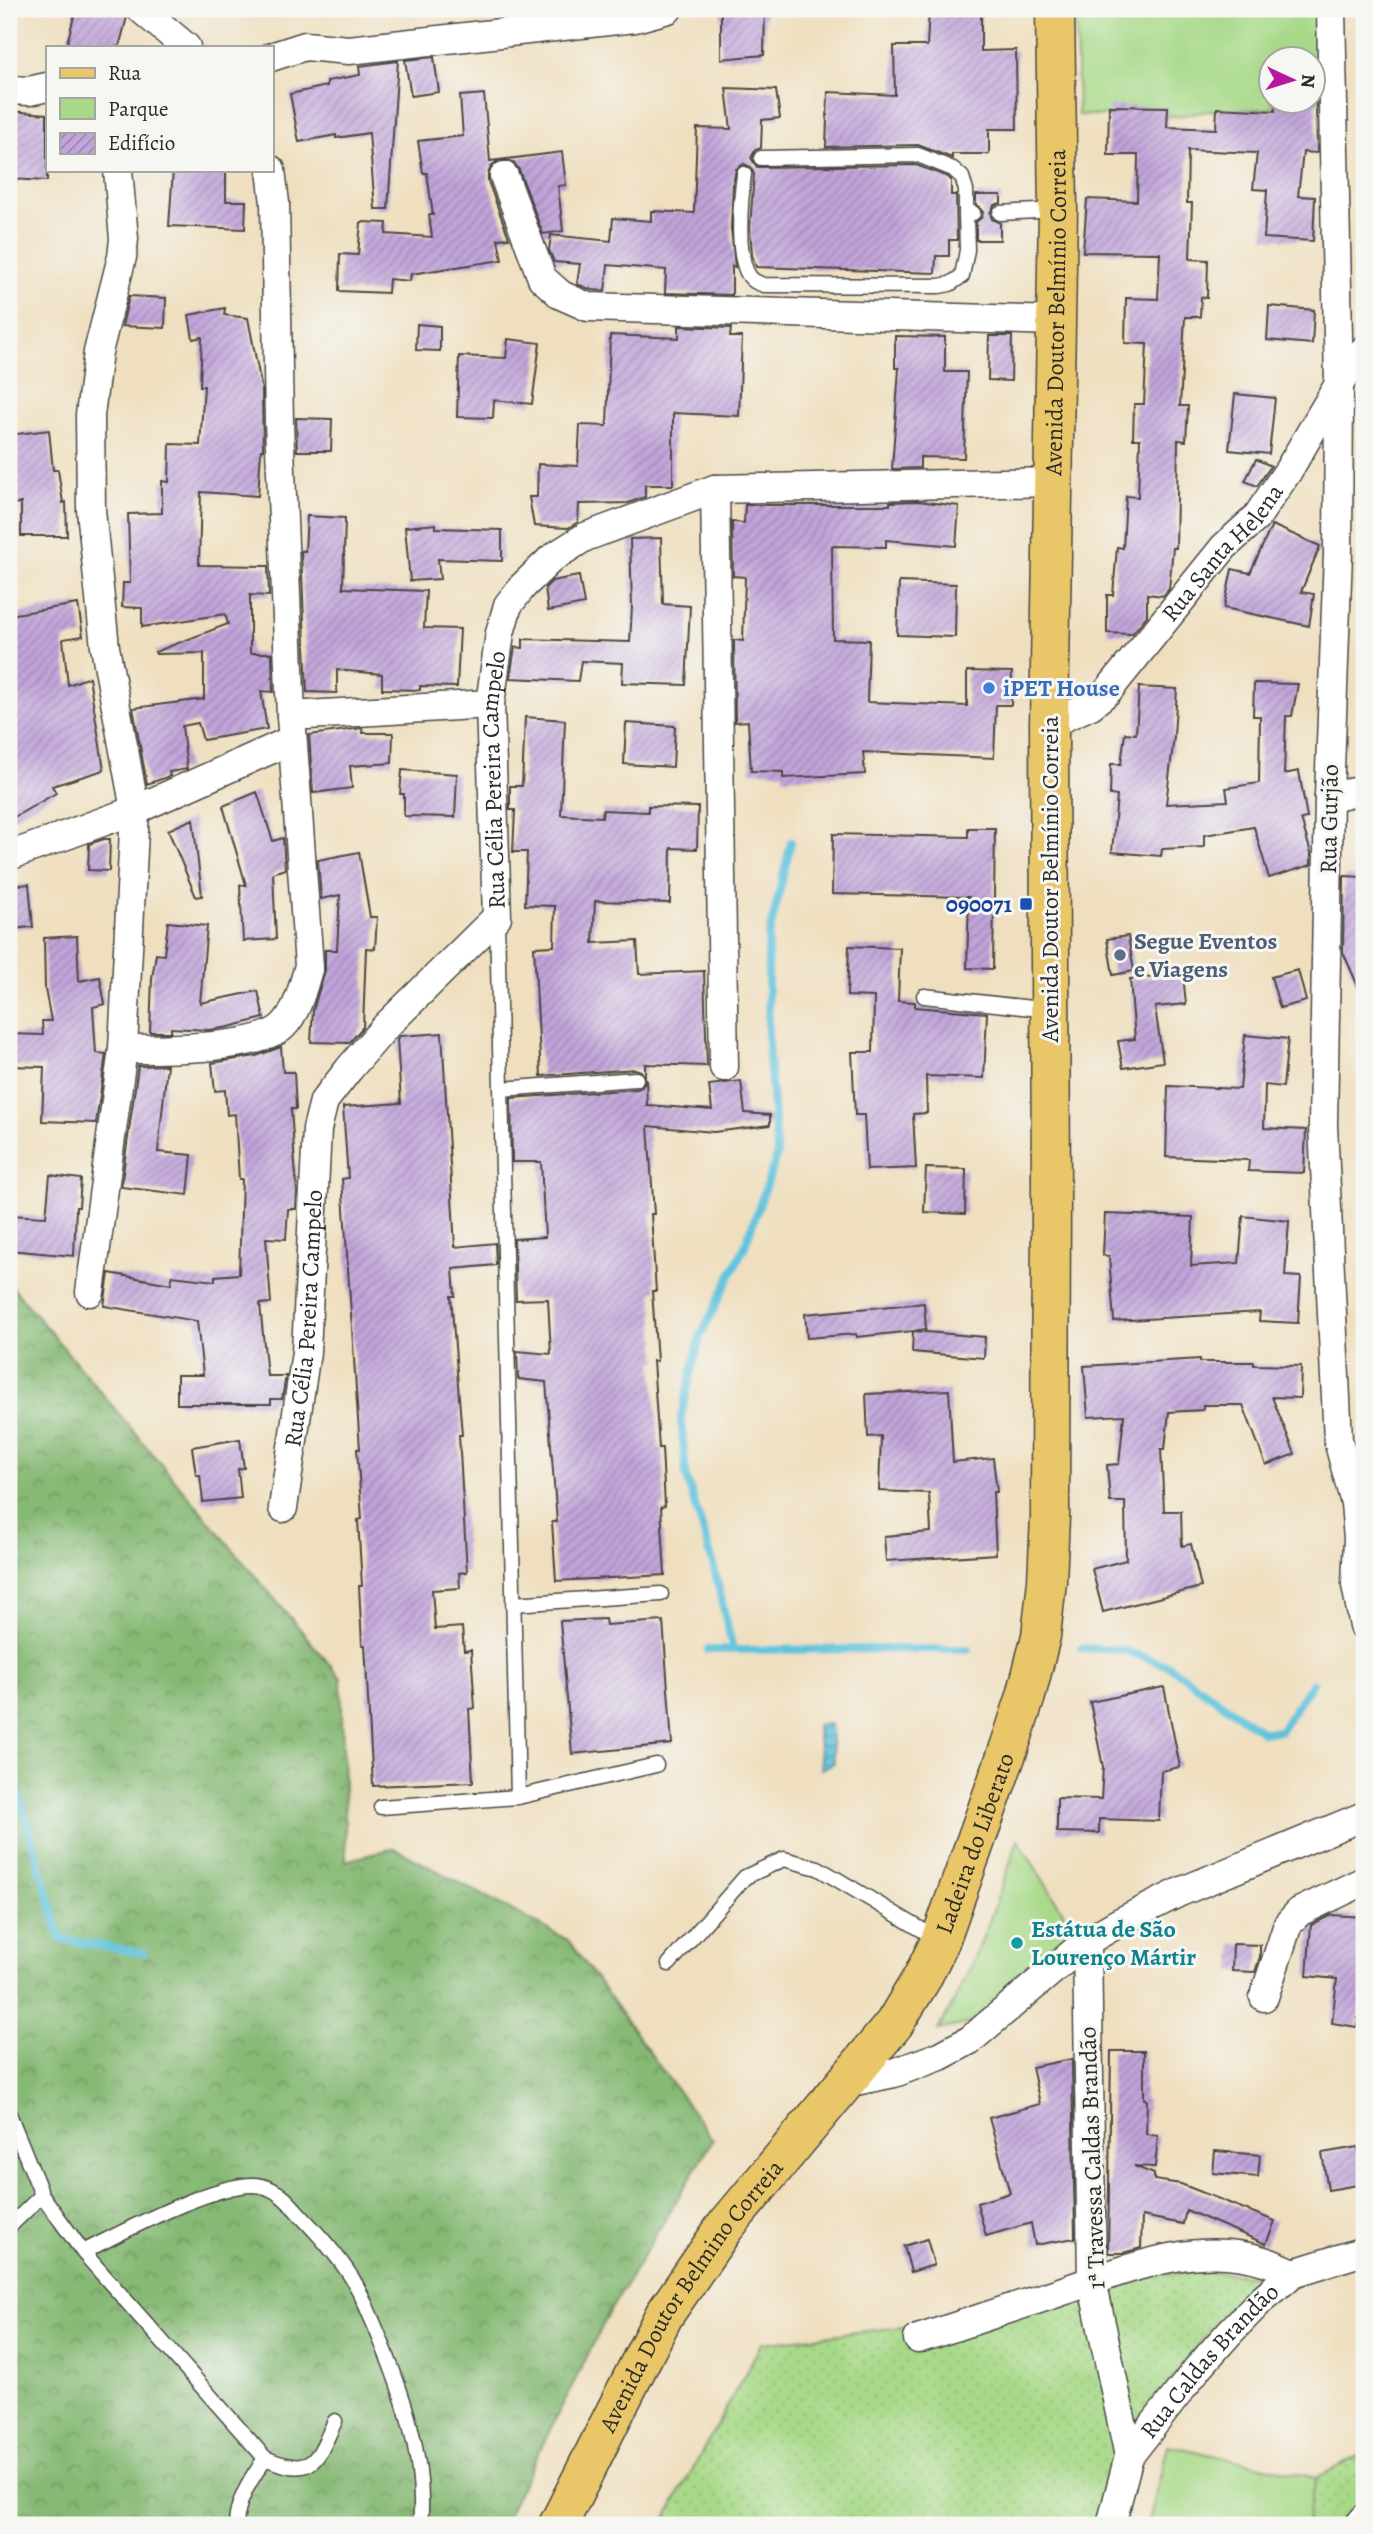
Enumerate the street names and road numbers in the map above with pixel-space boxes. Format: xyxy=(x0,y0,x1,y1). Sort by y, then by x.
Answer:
street label: Avenida Doutor Belmínio Correia xyxy=(1037,148,1074,477)
street label: Rua Santa Helena xyxy=(1154,477,1291,628)
street label: Rua Célia Pereira Campelo xyxy=(473,649,513,910)
street label: Avenida Doutor Belmínio Correia xyxy=(1034,715,1066,1043)
street label: Rua Gurjão xyxy=(1312,764,1346,874)
street label: Rua Célia Pereira Campelo xyxy=(276,1189,330,1449)
street label: Ladeira do Liberato xyxy=(928,1748,1022,1938)
street label: 1ª Travessa Caldas Brandão xyxy=(1071,2026,1113,2290)
street label: Avenida Doutor Belmino Correia xyxy=(591,2152,791,2438)
street label: Rua Caldas Brandão xyxy=(1133,2276,1285,2445)

